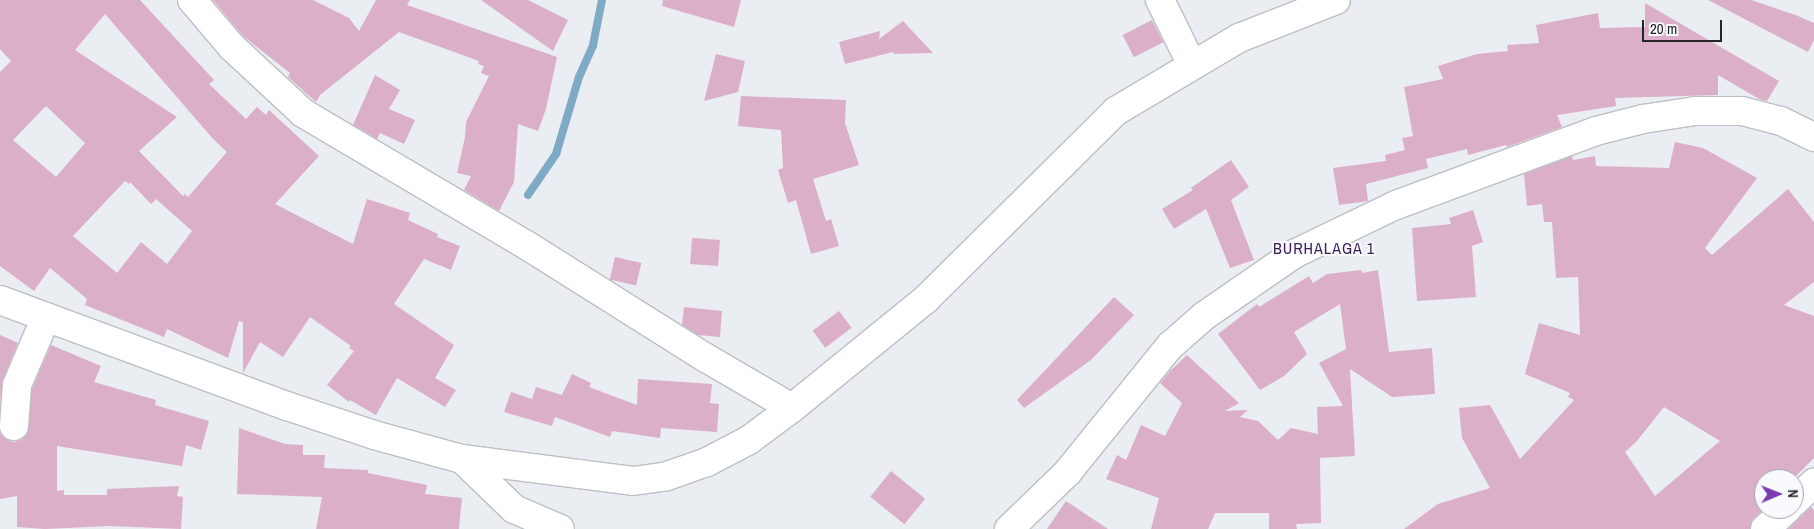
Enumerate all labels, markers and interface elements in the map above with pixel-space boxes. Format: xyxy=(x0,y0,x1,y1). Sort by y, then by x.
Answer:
scale bar xyxy=(1644,10,1724,42)
text: 20 m xyxy=(1650,18,1677,39)
district label: BURHALAGA 1 xyxy=(1271,238,1377,258)
north arrow xyxy=(1754,469,1804,519)
text: N xyxy=(1784,489,1802,498)

